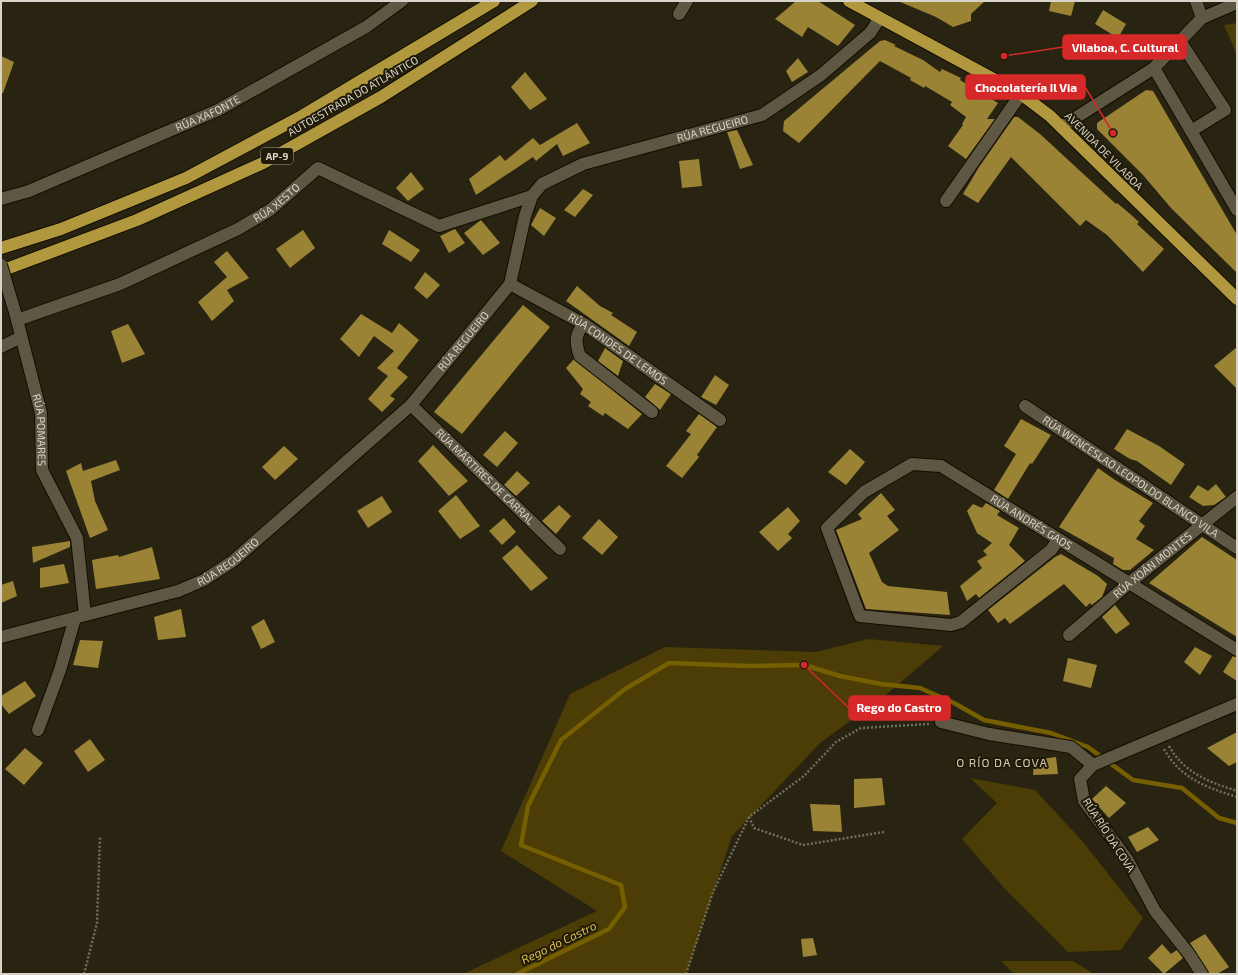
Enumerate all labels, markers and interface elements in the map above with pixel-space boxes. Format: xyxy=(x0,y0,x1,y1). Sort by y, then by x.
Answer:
callout: Vilaboa, C. Cultural xyxy=(1063,35,1186,59)
text: Vilaboa, C. Cultural xyxy=(1072,40,1178,54)
street label: AUTOESTRADA DO ATLÁNTICO xyxy=(285,53,420,138)
callout: Chocolatería Il Via xyxy=(966,75,1085,99)
text: Chocolatería Il Via xyxy=(975,80,1077,94)
street label: RÚA XAFONTE xyxy=(173,92,242,134)
street label: AVENIDA DE VILABOA xyxy=(1063,109,1146,192)
street label: RÚA REGUEIRO xyxy=(675,112,749,144)
road number: AP-9 xyxy=(261,148,293,164)
street label: RÚA XESTO xyxy=(251,180,302,225)
street label: RÚA REGUEIRO xyxy=(435,308,491,373)
street label: RÚA CONDES DE LEMOS xyxy=(566,310,670,387)
street label: RÚA POMARES xyxy=(30,392,49,466)
street label: RÚA WENCESLAO LEOPOLDO BLANCO VILA xyxy=(1040,413,1221,540)
street label: RÚA MÁRTIRES DE CARRAL xyxy=(433,426,538,527)
street label: RÚA ANDRÉS GAOS xyxy=(988,492,1075,552)
street label: RÚA XOÁN MONTES xyxy=(1110,529,1194,600)
street label: RÚA REGUEIRO xyxy=(195,535,261,588)
callout: Rego do Castro xyxy=(849,696,950,720)
text: Rego do Castro xyxy=(856,700,942,714)
district label: O RÍO DA COVA xyxy=(956,755,1048,769)
street label: RÚA RÍO DA COVA xyxy=(1081,795,1138,874)
water label: Rego do Castro xyxy=(519,918,599,966)

